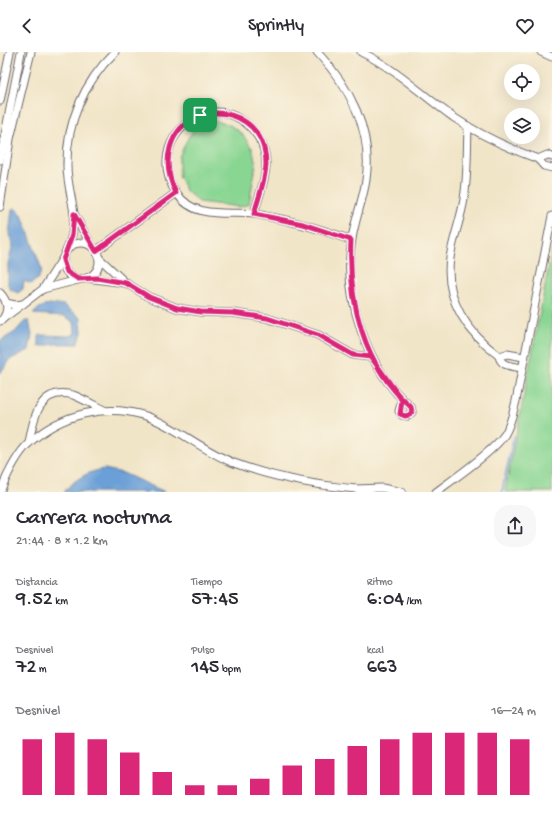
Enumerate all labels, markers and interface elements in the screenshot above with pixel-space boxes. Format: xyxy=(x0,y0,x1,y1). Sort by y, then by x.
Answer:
icon: back xyxy=(16,15,38,37)
icon: heart xyxy=(514,15,536,37)
text: Sprintly xyxy=(248,16,304,37)
map controls xyxy=(504,64,540,144)
button: locate xyxy=(504,64,540,100)
pin xyxy=(183,98,217,132)
icon: arrive xyxy=(189,104,211,126)
button: layers xyxy=(504,108,540,144)
button: share xyxy=(494,505,536,547)
text: Carrera nocturna xyxy=(16,506,171,532)
text: 21:44 · 8 × 1.2 km xyxy=(16,534,108,549)
text: Distancia xyxy=(16,577,58,589)
text: Tiempo xyxy=(191,577,223,589)
text: Ritmo xyxy=(367,577,393,589)
text: 9.52 xyxy=(16,589,53,612)
text: 57:45 xyxy=(191,589,239,612)
text: 6:04 xyxy=(367,589,404,612)
text: km xyxy=(53,596,68,608)
text: /km xyxy=(404,596,422,608)
text: Desnivel xyxy=(16,645,53,657)
text: Pulso xyxy=(191,645,215,657)
text: kcal xyxy=(367,645,384,657)
text: 72 xyxy=(16,657,36,680)
text: 145 xyxy=(191,657,219,680)
text: 663 xyxy=(367,657,397,680)
text: m xyxy=(36,664,47,676)
text: bpm xyxy=(219,664,241,676)
text: Desnivel xyxy=(16,704,60,719)
text: 16–24 m xyxy=(491,704,536,719)

